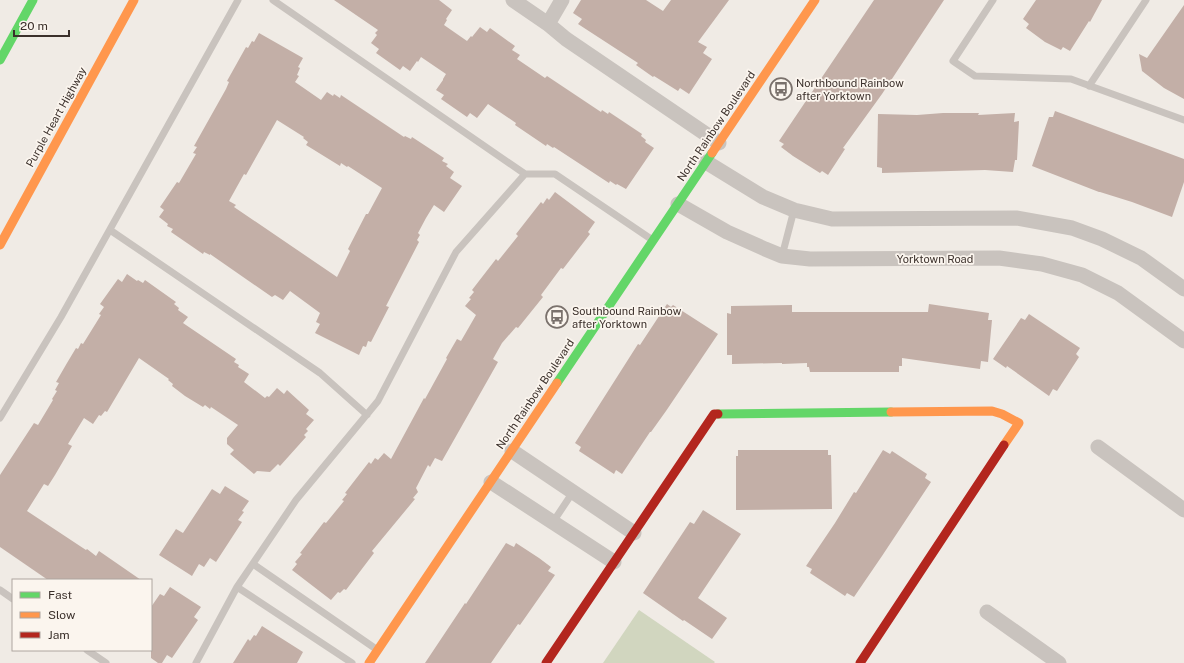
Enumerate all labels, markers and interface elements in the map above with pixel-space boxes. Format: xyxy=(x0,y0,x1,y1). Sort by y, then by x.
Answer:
scale bar xyxy=(14,12,69,38)
text: 20 m xyxy=(20,19,48,33)
street label: Purple Heart Highway xyxy=(24,65,89,169)
street label: North Rainbow Boulevard xyxy=(675,69,757,183)
bus stop icon: Northbound Rainbow after Yorktown xyxy=(768,76,794,102)
place label: Northbound Rainbow after Yorktown xyxy=(796,77,904,102)
street label: Yorktown Road xyxy=(897,253,973,265)
bus stop icon: Southbound Rainbow after Yorktown xyxy=(544,304,570,330)
place label: Southbound Rainbow after Yorktown xyxy=(572,305,682,330)
street label: North Rainbow Boulevard xyxy=(494,337,576,451)
legend xyxy=(12,579,152,651)
text: Fast xyxy=(48,588,73,602)
text: Slow xyxy=(48,608,76,622)
text: Jam xyxy=(48,628,70,642)

